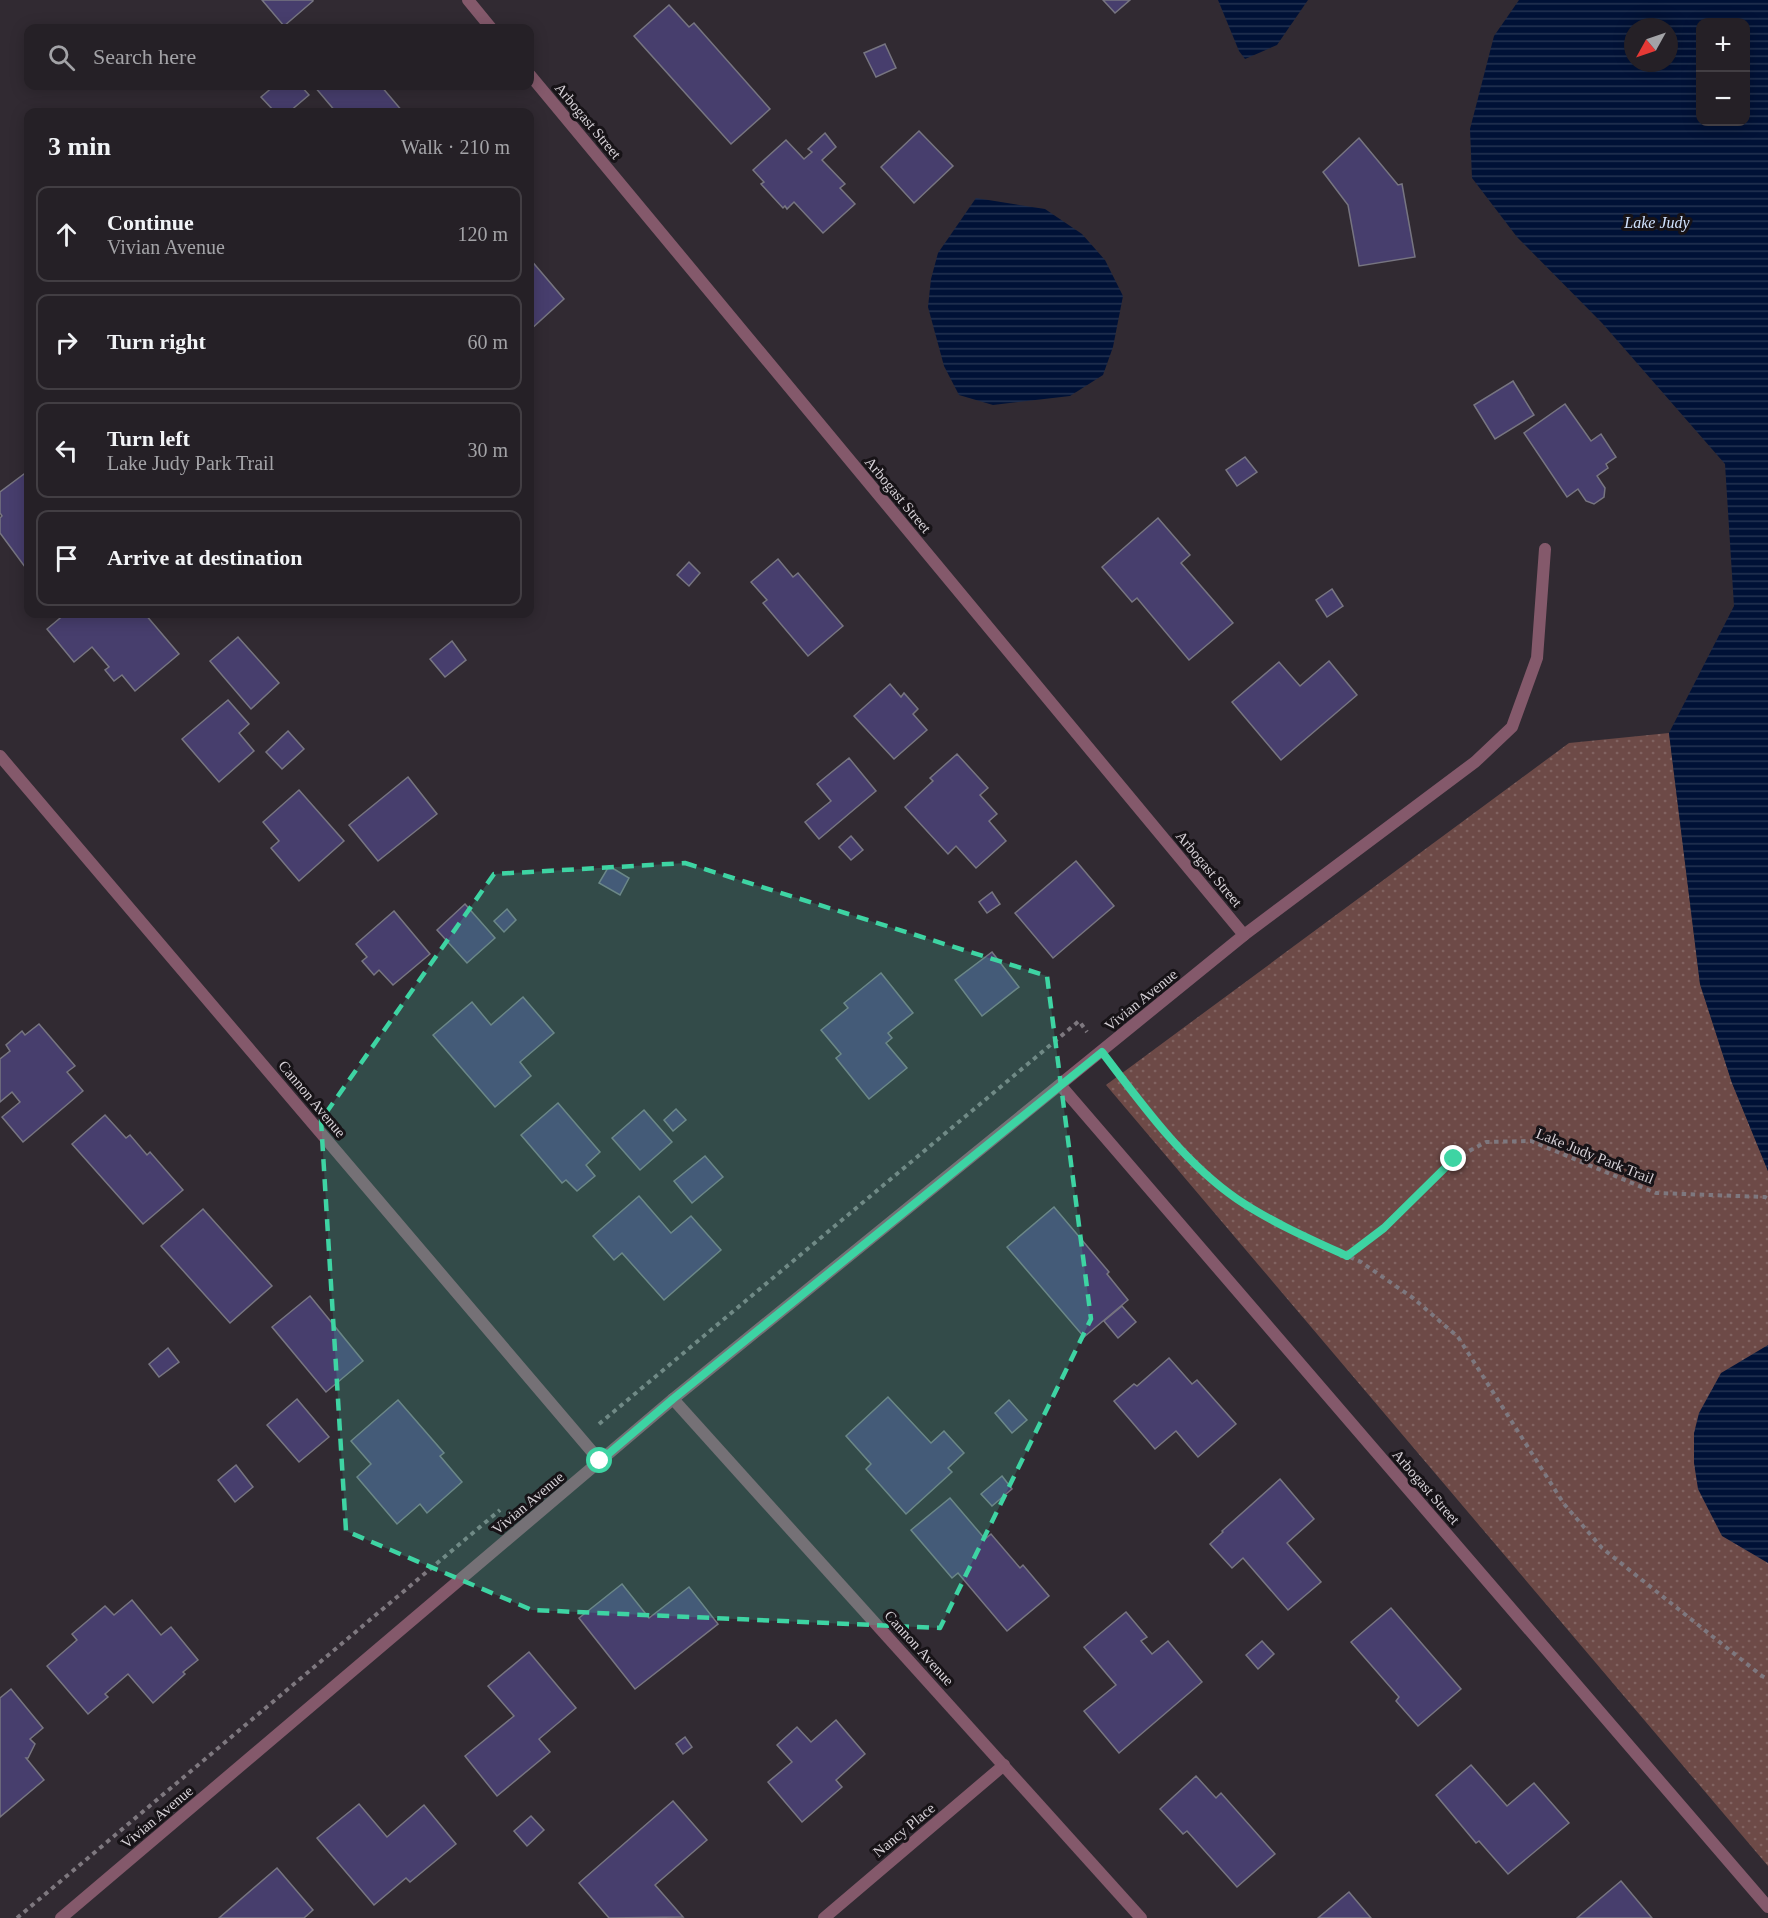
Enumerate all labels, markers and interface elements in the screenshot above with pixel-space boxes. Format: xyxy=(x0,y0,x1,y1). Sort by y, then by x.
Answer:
north arrow xyxy=(1624,18,1678,72)
map controls xyxy=(1696,18,1750,126)
button: + xyxy=(1696,18,1750,72)
search box xyxy=(24,24,534,90)
icon: search xyxy=(45,41,78,74)
text: Search here xyxy=(93,44,196,69)
button: − xyxy=(1696,72,1750,126)
street label: Arbogast Street xyxy=(552,80,625,163)
text: 3 min xyxy=(48,132,111,161)
text: Walk · 210 m xyxy=(401,136,510,158)
text: Continue xyxy=(107,210,194,235)
water label: Lake Judy xyxy=(1623,214,1691,232)
icon: ahead xyxy=(50,218,83,251)
text: 120 m xyxy=(457,223,508,245)
text: Vivian Avenue xyxy=(107,236,225,258)
icon: right xyxy=(50,326,83,359)
text: Turn right xyxy=(107,329,206,354)
text: 60 m xyxy=(467,331,508,353)
text: Turn left xyxy=(107,426,190,451)
icon: left xyxy=(50,434,83,467)
text: 30 m xyxy=(467,439,508,461)
text: Lake Judy Park Trail xyxy=(107,452,274,474)
street label: Arbogast Street xyxy=(862,454,935,537)
icon: arrive xyxy=(50,542,83,575)
text: Arrive at destination xyxy=(107,545,303,570)
street label: Arbogast Street xyxy=(1173,828,1246,911)
street label: Vivian Avenue xyxy=(1102,966,1181,1034)
street label: Cannon Avenue xyxy=(275,1057,349,1141)
street label: Lake Judy Park Trail xyxy=(1534,1125,1656,1187)
route end xyxy=(1440,1145,1466,1171)
street label: Arbogast Street xyxy=(1389,1446,1463,1528)
route start xyxy=(586,1447,612,1473)
street label: Vivian Avenue xyxy=(489,1468,567,1538)
street label: Cannon Avenue xyxy=(881,1607,957,1689)
street label: Vivian Avenue xyxy=(118,1782,196,1852)
street label: Nancy Place xyxy=(870,1799,938,1860)

